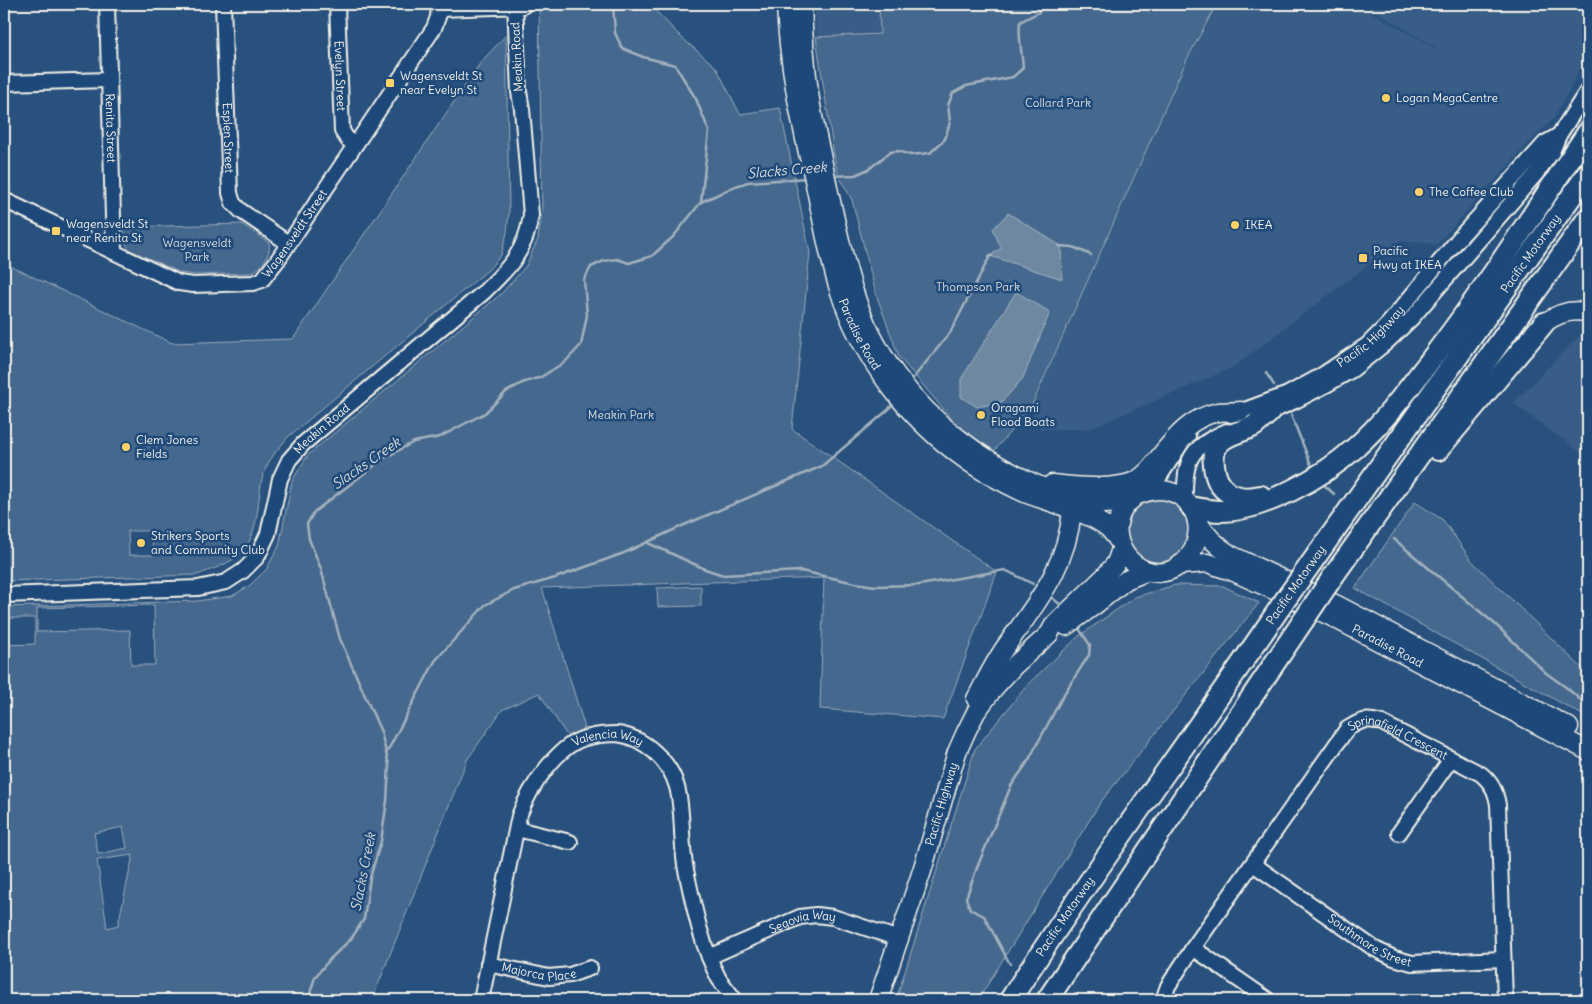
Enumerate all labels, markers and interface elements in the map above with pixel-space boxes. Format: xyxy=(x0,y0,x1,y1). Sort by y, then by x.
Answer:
street label: Meakin Road xyxy=(507,22,526,92)
street label: Evelyn Street xyxy=(331,40,349,111)
place label: Wagensveldt St near Evelyn St xyxy=(400,68,482,97)
marker: Wagensveldt St near Evelyn St xyxy=(384,77,396,89)
place label: Logan MegaCentre xyxy=(1396,90,1498,105)
marker: Logan MegaCentre xyxy=(1380,92,1392,104)
street label: Renita Street xyxy=(103,93,119,163)
park label: Collard Park xyxy=(1025,95,1091,110)
street label: Esplen Street xyxy=(220,102,237,173)
water label: Slacks Creek xyxy=(747,157,828,182)
place label: The Coffee Club xyxy=(1429,184,1514,199)
marker: The Coffee Club xyxy=(1413,186,1425,198)
street label: Wagensveldt Street xyxy=(259,187,330,281)
street label: Pacific Motorway xyxy=(1497,211,1563,296)
place label: Wagensveldt St near Renita St xyxy=(66,216,148,245)
place label: IKEA xyxy=(1245,217,1273,232)
marker: IKEA xyxy=(1229,219,1241,231)
marker: Wagensveldt St near Renita St xyxy=(50,225,62,237)
park label: Wagensveldt Park xyxy=(163,235,231,264)
place label: Pacific Hwy at IKEA xyxy=(1373,243,1442,272)
marker: Pacific Hwy at IKEA xyxy=(1357,252,1369,264)
park label: Thompson Park xyxy=(936,279,1020,294)
street label: Paradise Road xyxy=(836,296,884,372)
street label: Pacific Highway xyxy=(1334,302,1407,370)
street label: Meakin Road xyxy=(290,400,353,457)
place label: Oragami Flood Boats xyxy=(991,400,1055,429)
park label: Meakin Park xyxy=(588,407,654,422)
marker: Oragami Flood Boats xyxy=(975,409,987,421)
place label: Clem Jones Fields xyxy=(136,432,198,461)
water label: Slacks Creek xyxy=(328,432,404,493)
marker: Clem Jones Fields xyxy=(120,441,132,453)
place label: Strikers Sports and Community Club xyxy=(151,528,265,557)
marker: Strikers Sports and Community Club xyxy=(135,537,147,549)
street label: Pacific Motorway xyxy=(1263,542,1328,627)
street label: Paradise Road xyxy=(1350,621,1426,670)
street label: Springfield Crescent xyxy=(1345,712,1450,763)
text: Valencia Way xyxy=(569,726,646,749)
street label: Valencia Way xyxy=(572,740,644,754)
street label: Pacific Highway xyxy=(922,761,961,847)
water label: Slacks Creek xyxy=(347,830,380,913)
street label: Pacific Motorway xyxy=(1033,874,1097,959)
street label: Segovia Way xyxy=(767,907,837,937)
street label: Southmore Street xyxy=(1325,910,1413,969)
street label: Majorca Place xyxy=(500,959,578,984)

